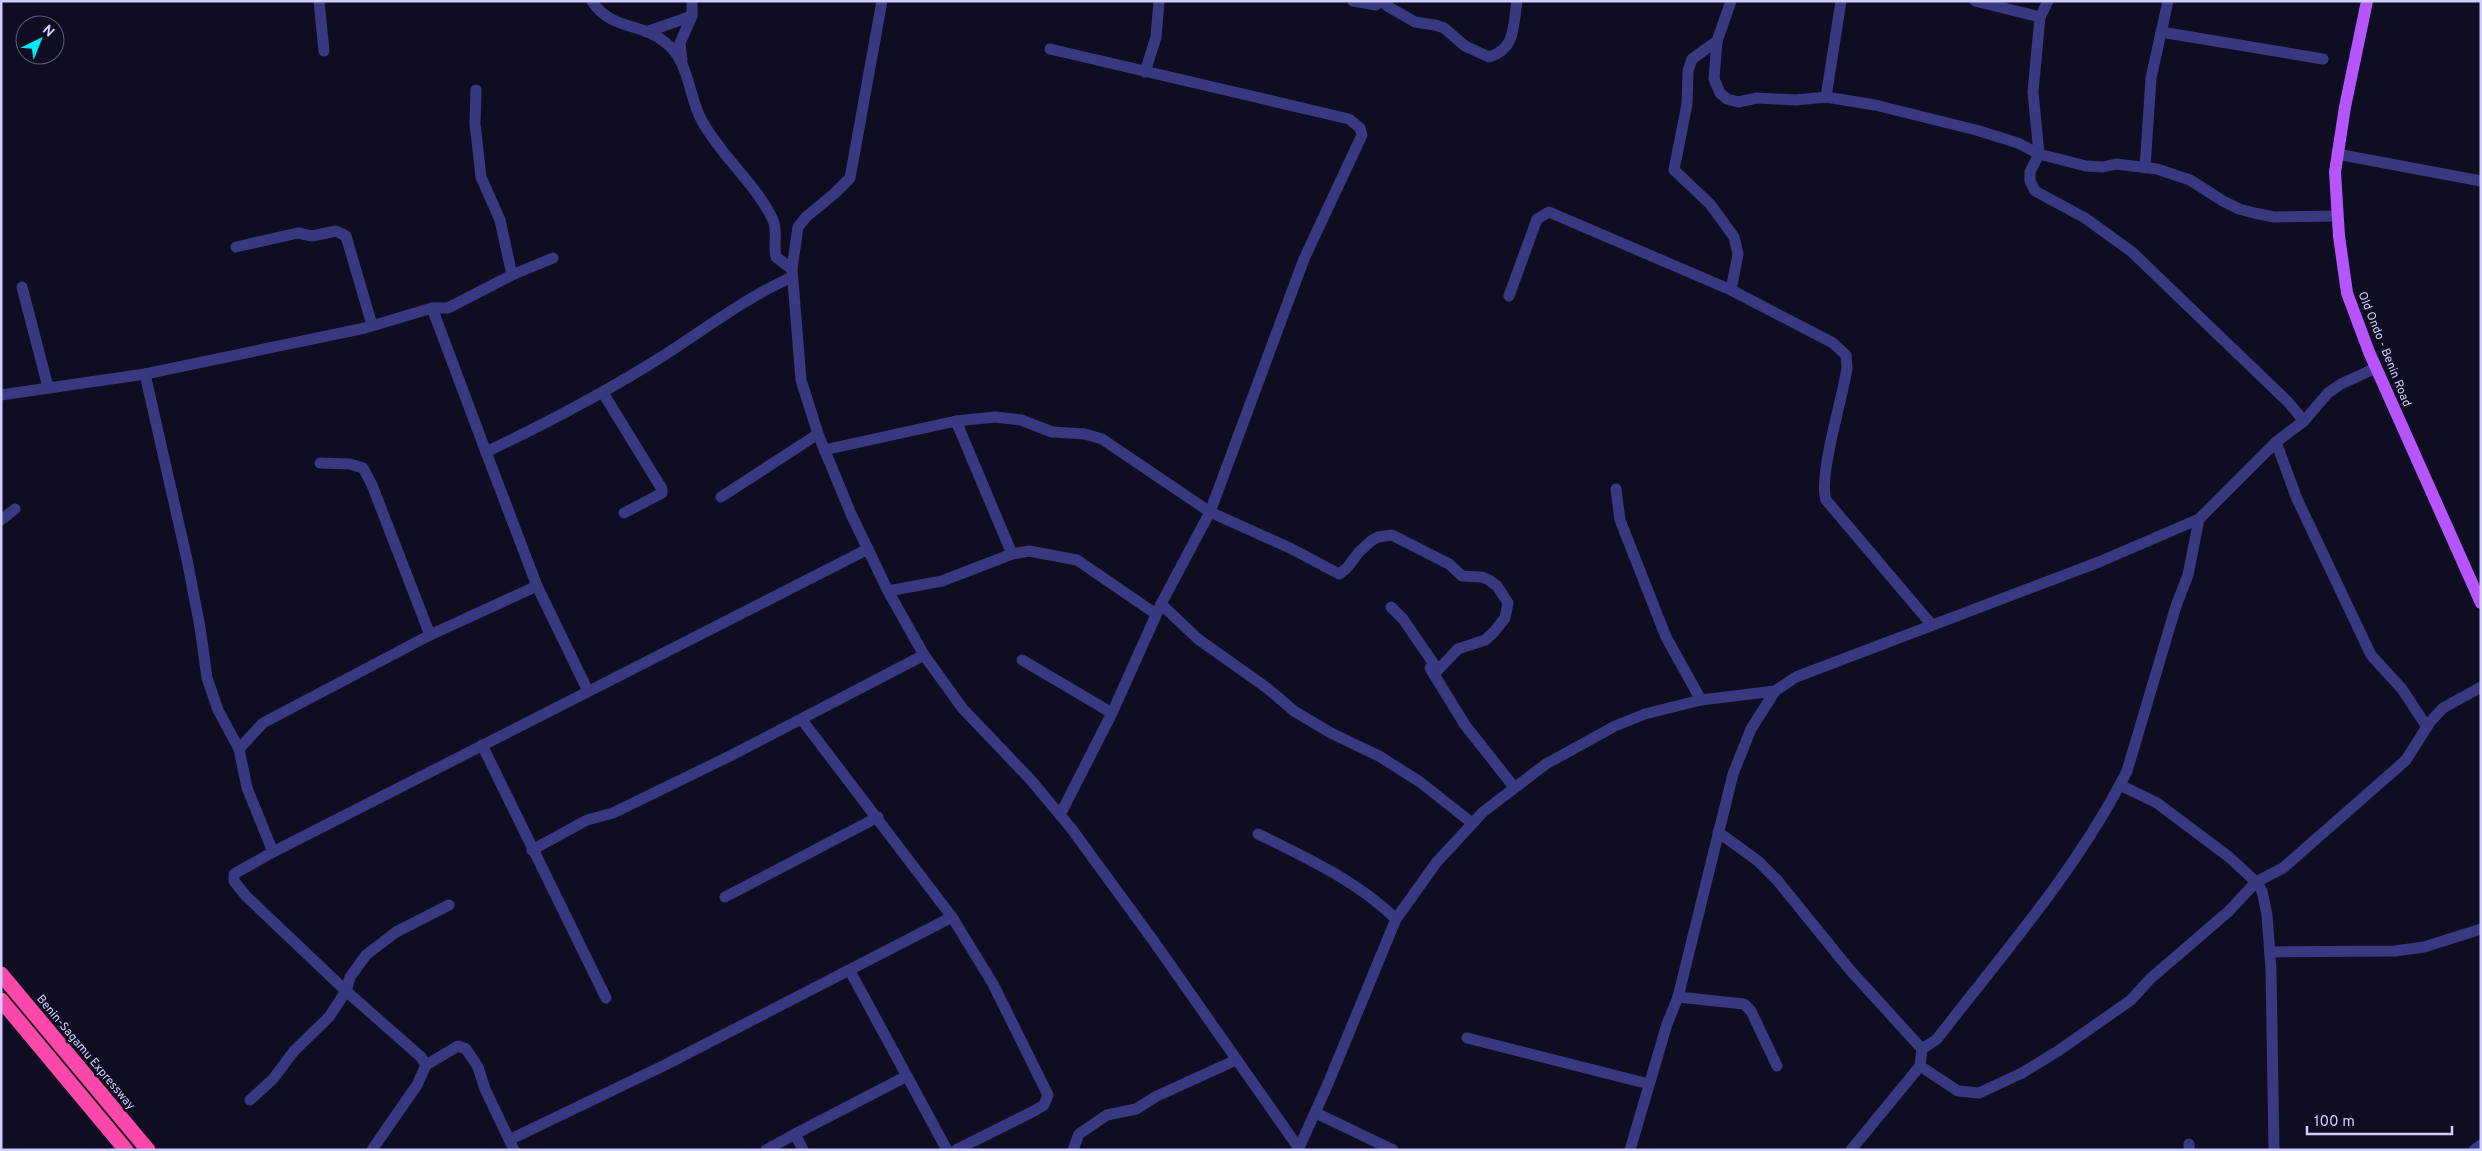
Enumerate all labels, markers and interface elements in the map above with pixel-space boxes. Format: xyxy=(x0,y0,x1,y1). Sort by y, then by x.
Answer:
north arrow xyxy=(15,15,65,65)
text: N xyxy=(38,22,57,41)
street label: Old Ondo - Benin Road xyxy=(2354,289,2414,409)
street label: Benin-Sagamu Expressway xyxy=(32,992,138,1114)
scale bar xyxy=(2307,1104,2452,1136)
text: 100 m xyxy=(2314,1113,2355,1132)

